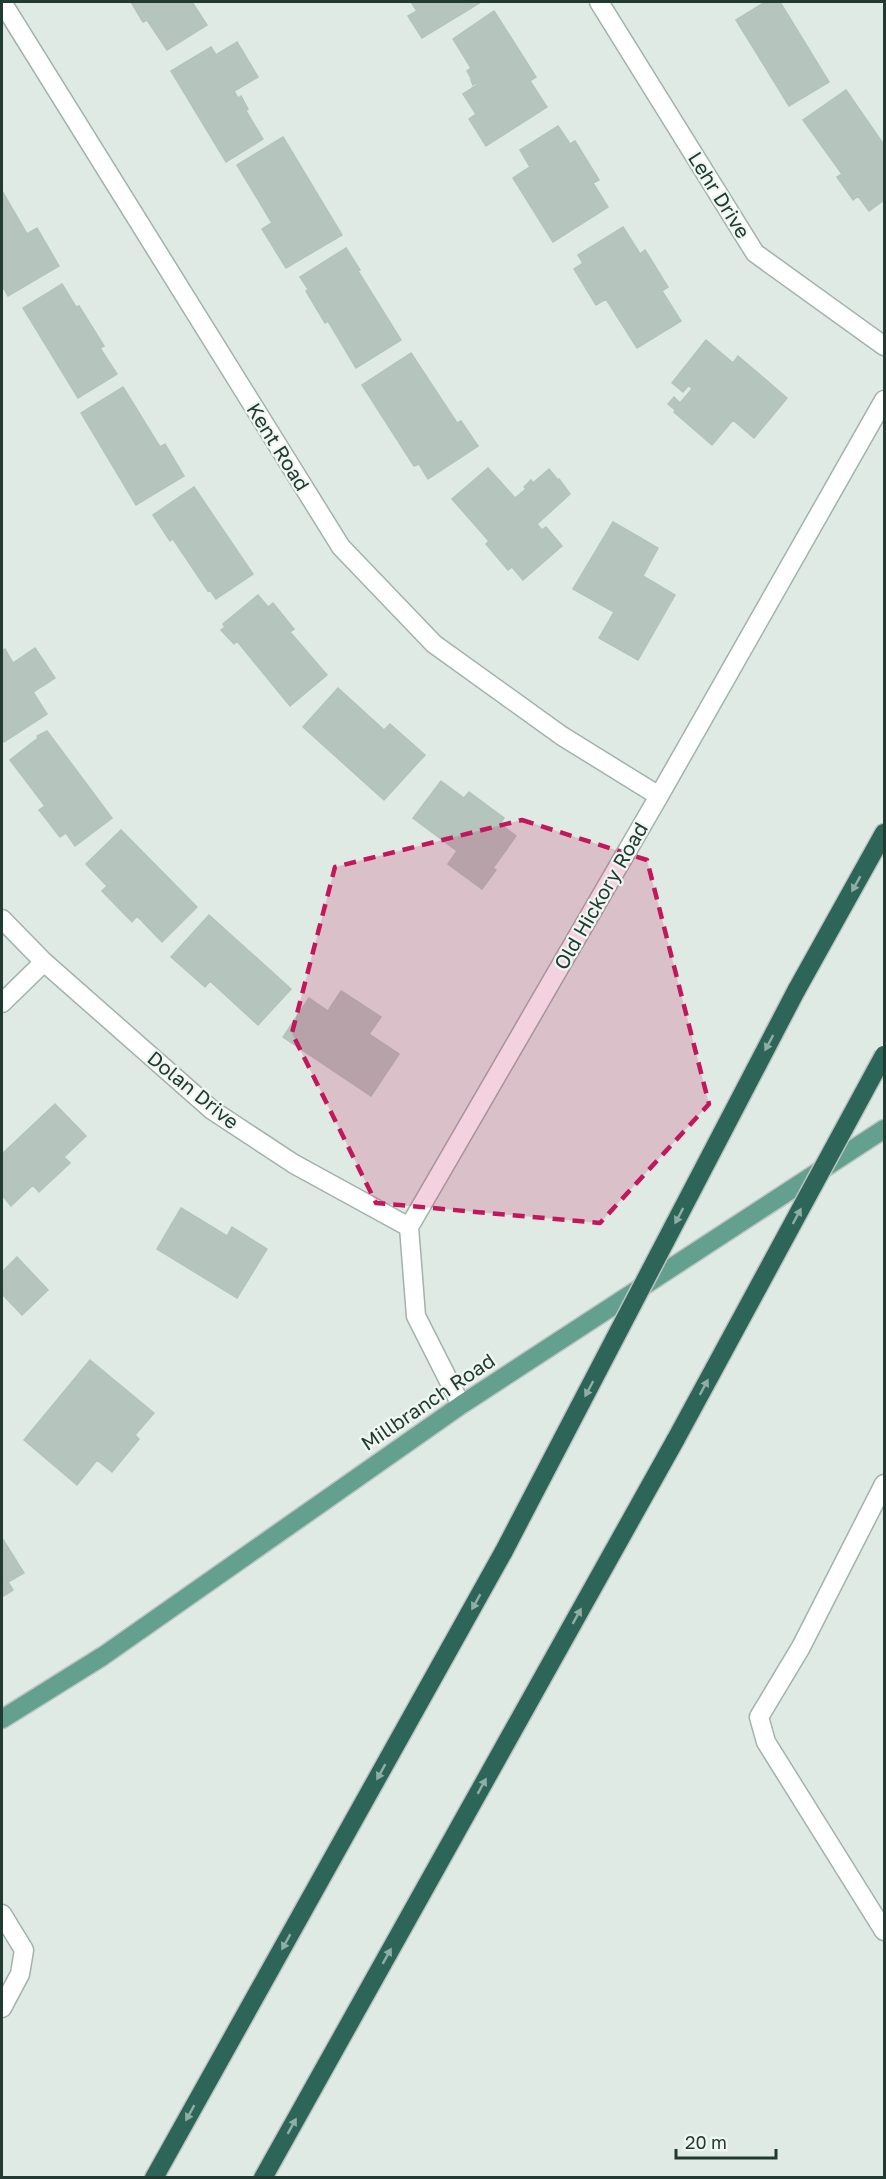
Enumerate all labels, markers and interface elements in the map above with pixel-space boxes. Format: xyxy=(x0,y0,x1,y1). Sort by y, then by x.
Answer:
street label: Lehr Drive xyxy=(684,147,756,242)
street label: Kent Road xyxy=(242,398,315,495)
street label: Old Hickory Road xyxy=(548,818,652,973)
one-way arrow xyxy=(851,876,861,893)
one-way arrow xyxy=(764,1035,774,1052)
street label: Dolan Drive xyxy=(143,1045,244,1133)
one-way arrow xyxy=(792,1207,802,1224)
one-way arrow xyxy=(674,1208,684,1225)
street label: Millbranch Road xyxy=(356,1348,499,1455)
one-way arrow xyxy=(699,1378,709,1395)
one-way arrow xyxy=(584,1380,594,1398)
one-way arrow xyxy=(470,1594,481,1610)
one-way arrow xyxy=(572,1608,583,1624)
one-way arrow xyxy=(375,1764,386,1780)
one-way arrow xyxy=(477,1777,487,1794)
one-way arrow xyxy=(281,1934,291,1951)
one-way arrow xyxy=(382,1947,392,1964)
one-way arrow xyxy=(186,2104,196,2121)
one-way arrow xyxy=(287,2118,297,2135)
scale bar xyxy=(676,2122,776,2160)
text: 20 m xyxy=(685,2131,727,2153)

